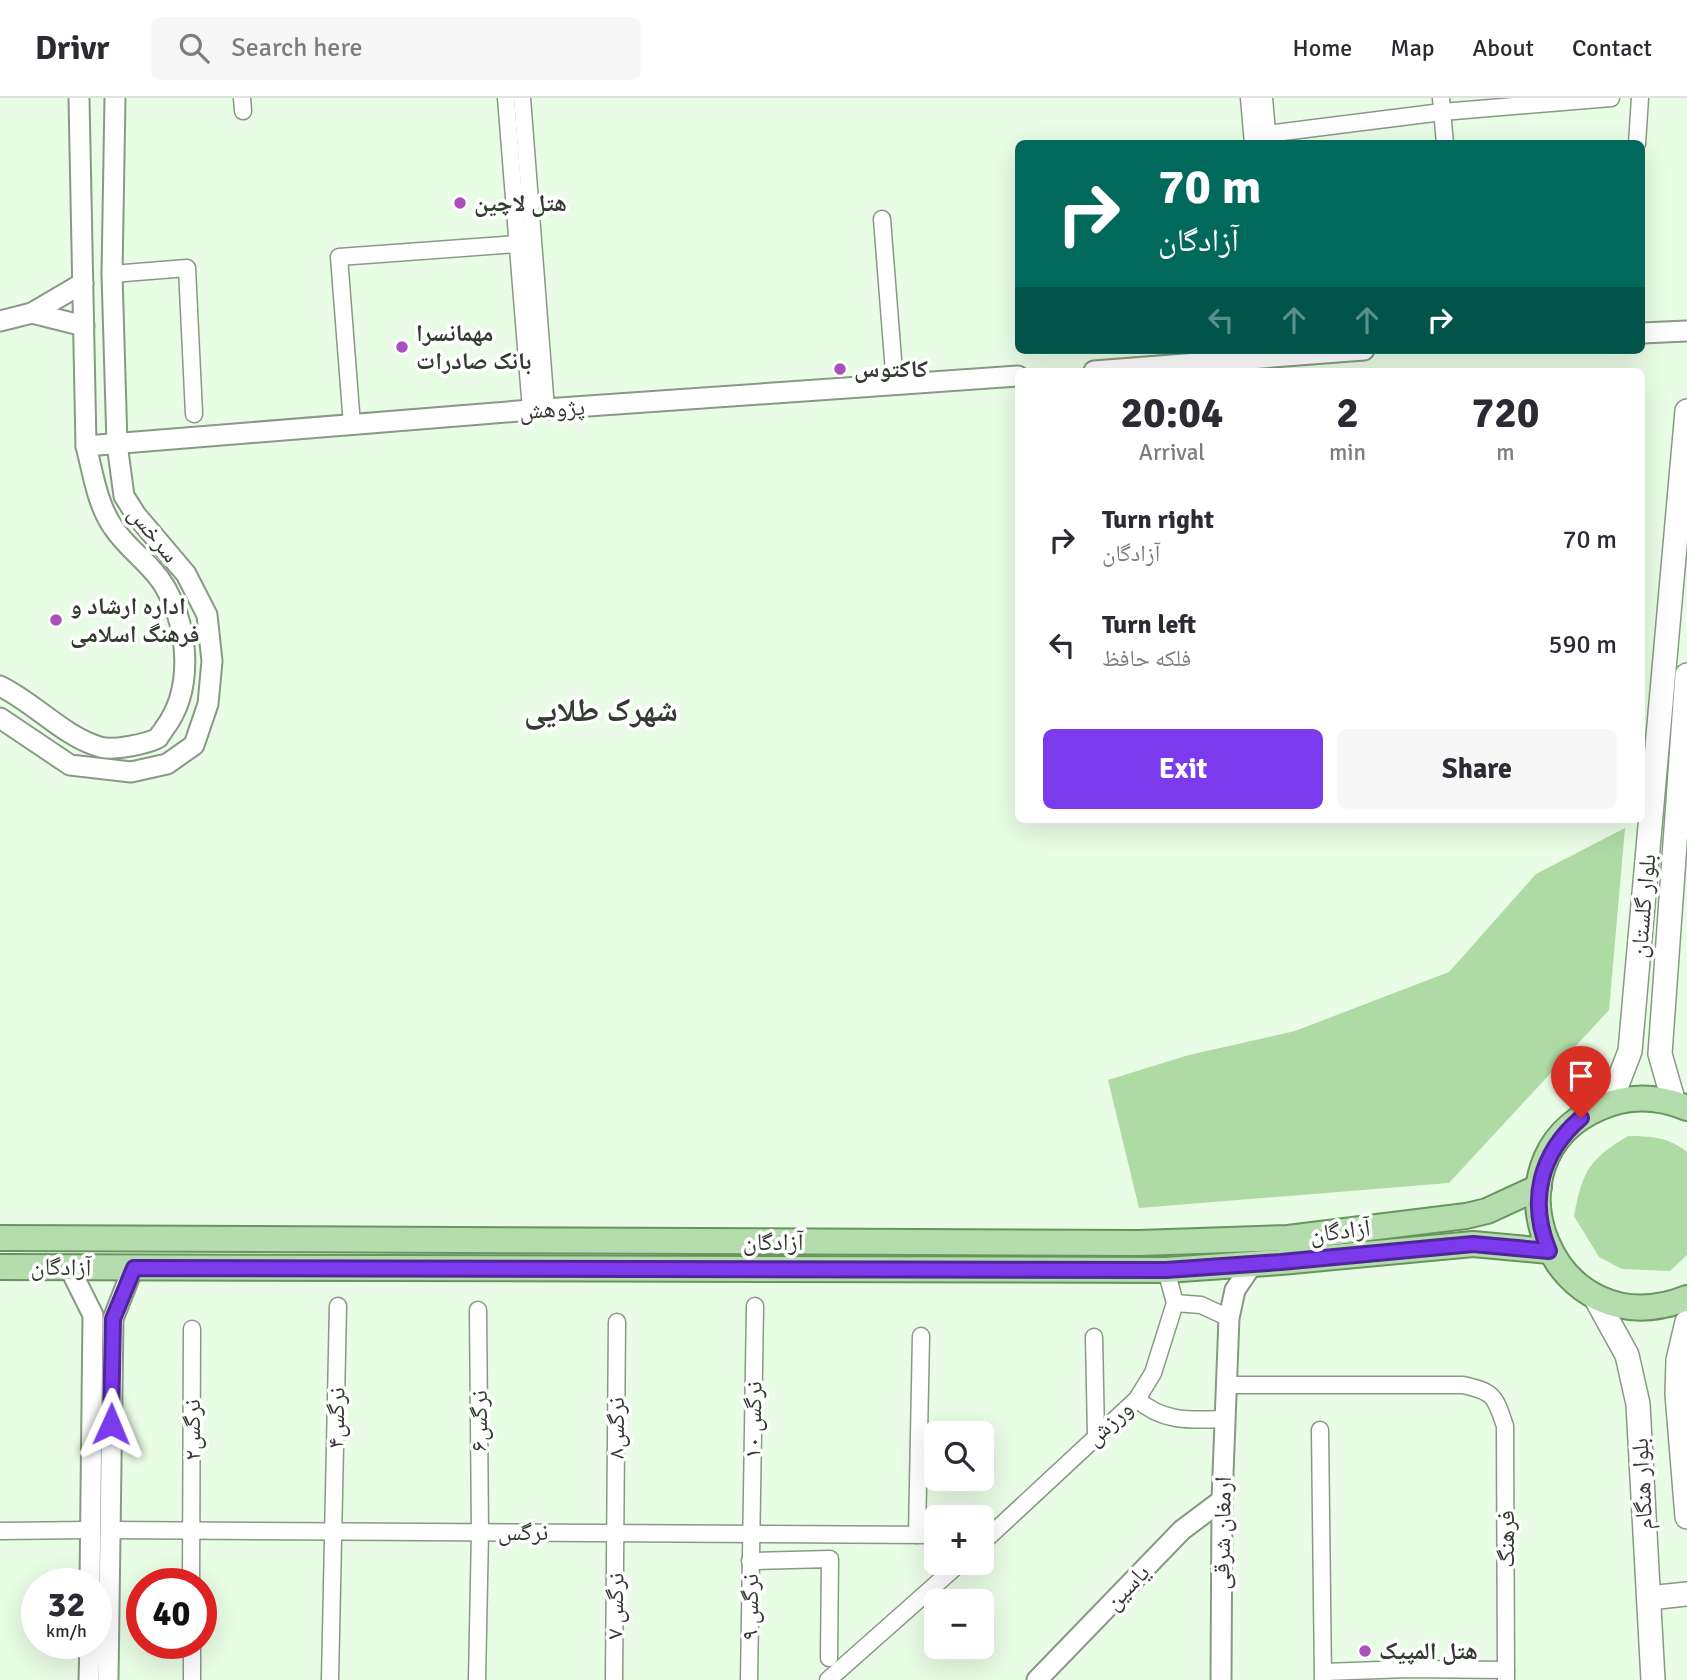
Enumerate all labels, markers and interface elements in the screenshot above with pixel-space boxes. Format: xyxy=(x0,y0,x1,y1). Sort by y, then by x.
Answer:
search box xyxy=(151,17,641,80)
text: Drivr xyxy=(35,28,109,69)
icon: search xyxy=(175,29,213,67)
text: Search here xyxy=(231,32,362,64)
text: Home xyxy=(1292,33,1352,63)
text: Map xyxy=(1390,33,1435,63)
text: About xyxy=(1473,33,1534,63)
text: Contact xyxy=(1572,33,1652,63)
text: 70 m xyxy=(1158,157,1261,217)
icon: right xyxy=(1043,168,1134,259)
place label: هتل لاچین xyxy=(474,188,567,218)
marker: هتل لاچین xyxy=(452,195,468,211)
text: آزادگان xyxy=(1158,221,1239,260)
icon: left xyxy=(1202,301,1240,339)
icon: ahead xyxy=(1275,301,1313,339)
icon: ahead xyxy=(1348,301,1386,339)
icon: right xyxy=(1421,301,1459,339)
place label: مهمانسرا بانک صادرات xyxy=(416,318,531,376)
marker: مهمانسرا بانک صادرات xyxy=(394,339,410,355)
place label: کاکتوس xyxy=(854,354,928,384)
marker: کاکتوس xyxy=(832,361,848,377)
text: 20:04 xyxy=(1120,388,1224,439)
text: 2 xyxy=(1336,388,1359,439)
text: 720 xyxy=(1471,388,1540,439)
street label: پژوهش xyxy=(518,392,586,426)
text: Arrival xyxy=(1139,438,1205,467)
text: min xyxy=(1329,438,1366,467)
text: m xyxy=(1496,438,1515,467)
street label: سرخس xyxy=(122,499,186,569)
text: Turn right xyxy=(1102,504,1214,536)
icon: right xyxy=(1043,521,1081,559)
text: 70 m xyxy=(1562,524,1617,556)
text: آزادگان xyxy=(1102,539,1160,568)
place label: اداره ارشاد و فرهنگ اسلامی xyxy=(70,591,200,649)
text: Turn left xyxy=(1102,609,1196,641)
marker: اداره ارشاد و فرهنگ اسلامی xyxy=(48,612,64,628)
icon: left xyxy=(1043,626,1081,664)
text: 590 m xyxy=(1548,629,1617,661)
text: فلکه حافظ xyxy=(1102,644,1191,673)
district label: شهرک طلایی xyxy=(524,691,678,730)
button: Exit xyxy=(1043,729,1323,809)
button: Share xyxy=(1337,729,1617,809)
street label: بلوار گلستان xyxy=(1624,853,1662,959)
pin xyxy=(1551,1046,1611,1118)
icon: arrive xyxy=(1562,1057,1600,1095)
street label: آزادگان xyxy=(1308,1212,1373,1250)
street label: آزادگان xyxy=(743,1227,804,1257)
street label: آزادگان xyxy=(30,1251,93,1283)
street label: نرگس ۱۰ xyxy=(737,1381,769,1459)
position arrow xyxy=(74,1387,148,1461)
street label: نرگس۴ xyxy=(320,1387,352,1449)
street label: نرگس۶ xyxy=(464,1390,494,1452)
street label: ورزش xyxy=(1079,1394,1139,1452)
street label: نرگس۸ xyxy=(601,1397,631,1459)
street label: نرگس۲ xyxy=(177,1399,207,1461)
map controls xyxy=(924,1421,994,1659)
button: search xyxy=(924,1421,994,1491)
street label: بلوار هنگام xyxy=(1625,1437,1660,1531)
street label: ارمغان شرقی xyxy=(1206,1476,1238,1590)
button: + xyxy=(924,1505,994,1575)
street label: فرهنگ xyxy=(1491,1510,1521,1568)
street label: نرگس xyxy=(498,1517,548,1547)
street label: یاسین xyxy=(1098,1558,1156,1616)
speed limit sign: 40 xyxy=(126,1568,217,1659)
street label: نرگس ۷ xyxy=(599,1572,631,1640)
street label: نرگس ۹ xyxy=(735,1574,765,1640)
text: 32 xyxy=(48,1583,85,1626)
button: − xyxy=(924,1589,994,1659)
text: km/h xyxy=(46,1620,87,1642)
place label: هتل المپیک xyxy=(1379,1636,1478,1666)
marker: هتل المپیک xyxy=(1357,1643,1373,1659)

